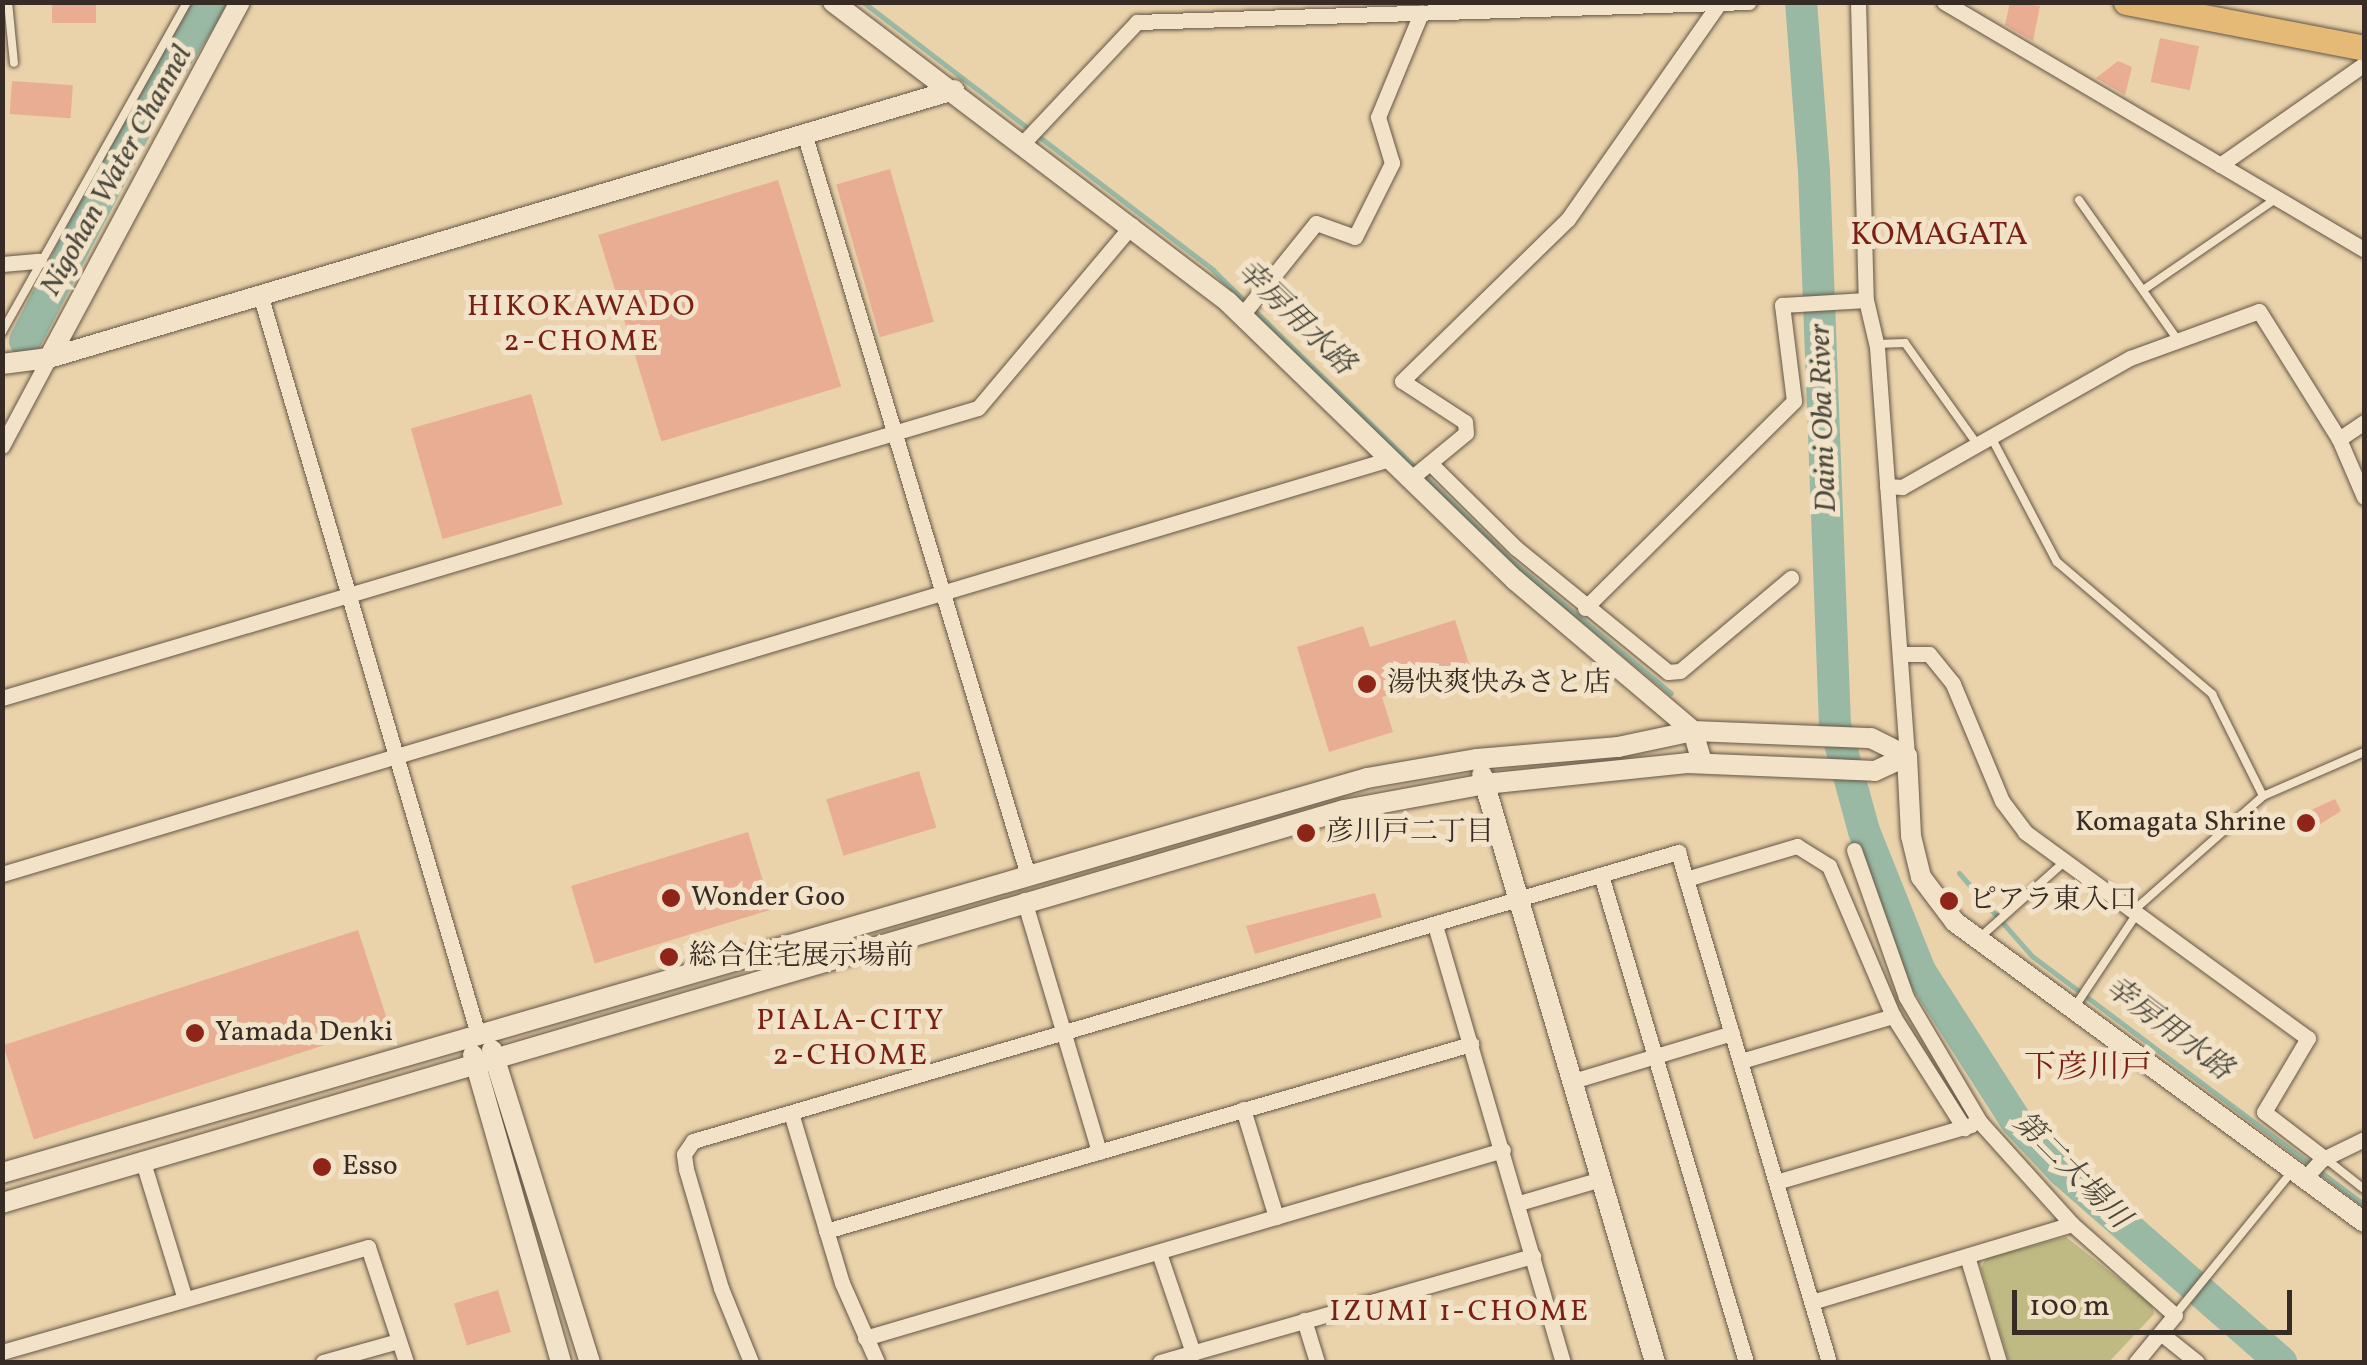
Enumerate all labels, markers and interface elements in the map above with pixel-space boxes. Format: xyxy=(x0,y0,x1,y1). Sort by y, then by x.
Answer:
water label: Nigohan Water Channel xyxy=(33,40,201,302)
district label: KOMAGATA xyxy=(1840,217,2038,255)
water label: 幸房用水路 xyxy=(1229,253,1361,383)
district label: HIKOKAWADO 2-CHOME xyxy=(467,289,697,360)
water label: Daini Oba River xyxy=(1803,323,1845,513)
place label: 湯快爽快みさと店 xyxy=(1387,667,1611,701)
marker: 湯快爽快みさと店 xyxy=(1356,673,1378,695)
place label: Komagata Shrine xyxy=(2075,806,2286,840)
marker: Komagata Shrine xyxy=(2295,812,2317,834)
place label: 彦川戸二丁目 xyxy=(1326,816,1494,850)
marker: 彦川戸二丁目 xyxy=(1295,822,1317,844)
place label: Wonder Goo xyxy=(691,881,845,915)
place label: ピアラ東入口 xyxy=(1969,884,2137,918)
marker: Wonder Goo xyxy=(660,887,682,909)
marker: ピアラ東入口 xyxy=(1938,890,1960,912)
place label: 総合住宅展示場前 xyxy=(689,940,913,974)
marker: 総合住宅展示場前 xyxy=(658,946,680,968)
water label: 幸房用水路 xyxy=(2097,969,2239,1089)
district label: PIALA-CITY 2-CHOME xyxy=(756,1003,946,1074)
place label: Yamada Denki xyxy=(215,1016,393,1050)
marker: Yamada Denki xyxy=(184,1022,206,1044)
district label: 下彦川戸 xyxy=(2024,1050,2152,1088)
water label: 第二大場川 xyxy=(2005,1105,2137,1237)
place label: Esso xyxy=(342,1150,398,1184)
marker: Esso xyxy=(311,1156,333,1178)
scale bar xyxy=(2017,1270,2297,1332)
text: 100 m xyxy=(2029,1286,2110,1328)
district label: IZUMI 1-CHOME xyxy=(1330,1294,1590,1330)

